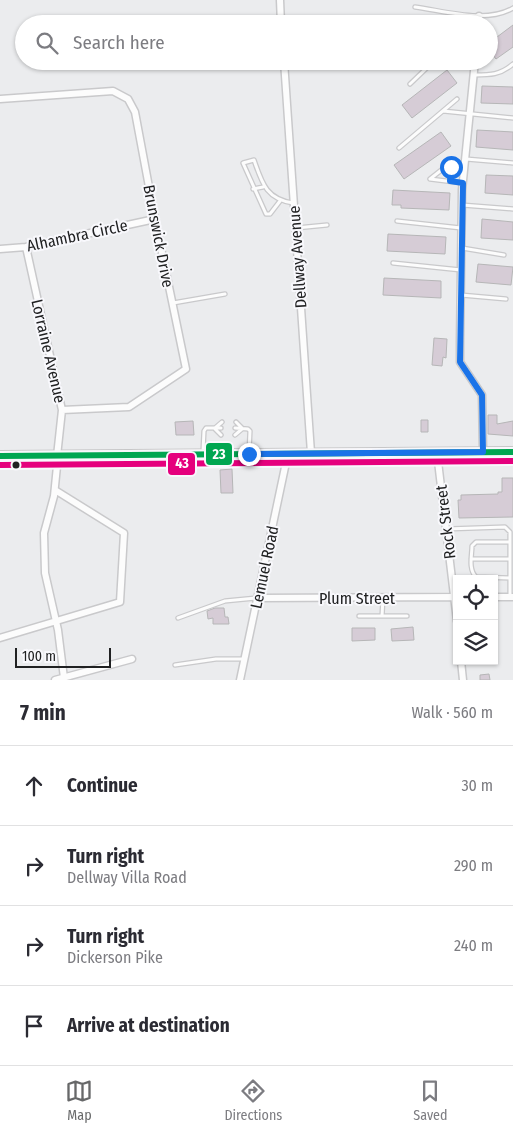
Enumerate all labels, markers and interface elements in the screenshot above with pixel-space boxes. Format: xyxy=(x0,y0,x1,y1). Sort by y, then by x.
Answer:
search box xyxy=(15,15,498,70)
icon: search xyxy=(33,29,61,57)
text: Search here xyxy=(73,31,165,54)
route start xyxy=(440,156,463,179)
street label: Brunswick Drive xyxy=(139,183,178,289)
street label: Dellway Avenue xyxy=(284,205,311,309)
street label: Alhambra Circle xyxy=(25,216,129,255)
street label: Lorraine Avenue xyxy=(27,297,70,405)
line badge: 23 xyxy=(205,442,233,466)
route end xyxy=(238,443,261,466)
text: 23 xyxy=(211,446,226,463)
line badge: 43 xyxy=(167,452,196,476)
text: 43 xyxy=(175,455,189,472)
unlabelled marker xyxy=(11,460,21,470)
street label: Rock Street xyxy=(431,483,459,560)
street label: Lemuel Road xyxy=(246,524,283,610)
map controls xyxy=(453,575,498,665)
button: locate xyxy=(453,575,498,620)
street label: Plum Street xyxy=(319,589,396,608)
button: layers xyxy=(453,620,498,665)
scale bar xyxy=(15,645,111,668)
text: 100 m xyxy=(22,648,56,665)
text: 7 min xyxy=(20,700,66,726)
text: Walk · 560 m xyxy=(412,703,493,722)
icon: ahead xyxy=(20,772,48,800)
text: Continue xyxy=(67,774,138,797)
text: 30 m xyxy=(461,776,493,795)
text: Turn right xyxy=(67,845,144,868)
icon: right xyxy=(20,852,48,880)
text: 290 m xyxy=(454,856,493,875)
text: Dellway Villa Road xyxy=(67,868,187,887)
text: Turn right xyxy=(67,925,144,948)
icon: right xyxy=(20,932,48,960)
text: 240 m xyxy=(454,936,493,955)
text: Dickerson Pike xyxy=(67,948,163,967)
icon: arrive xyxy=(20,1012,48,1040)
text: Arrive at destination xyxy=(67,1014,230,1037)
tab: Map xyxy=(65,1077,93,1124)
tab: Directions xyxy=(224,1077,282,1124)
tab: Saved xyxy=(413,1077,448,1124)

